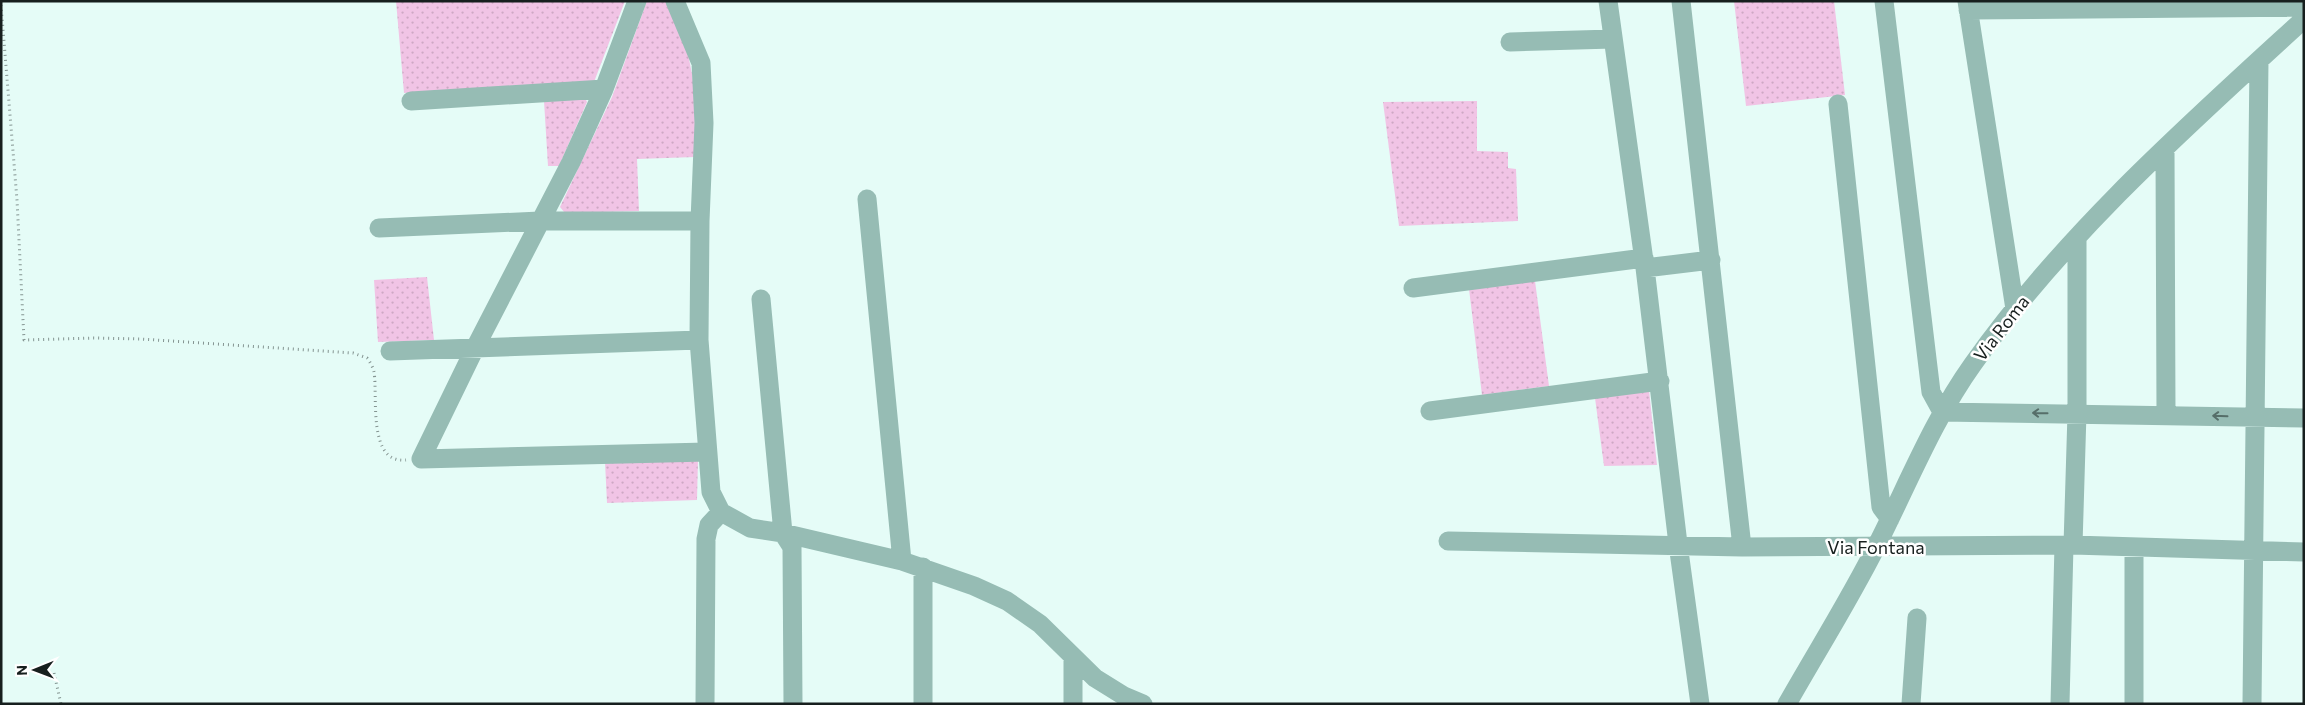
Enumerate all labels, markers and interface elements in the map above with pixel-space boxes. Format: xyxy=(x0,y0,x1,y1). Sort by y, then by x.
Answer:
street label: Via Roma xyxy=(1969,291,2033,365)
one-way arrow xyxy=(2032,408,2048,418)
one-way arrow xyxy=(2212,412,2228,421)
street label: Via Fontana xyxy=(1827,536,1925,558)
north arrow xyxy=(10,645,60,695)
text: N xyxy=(13,665,30,676)

